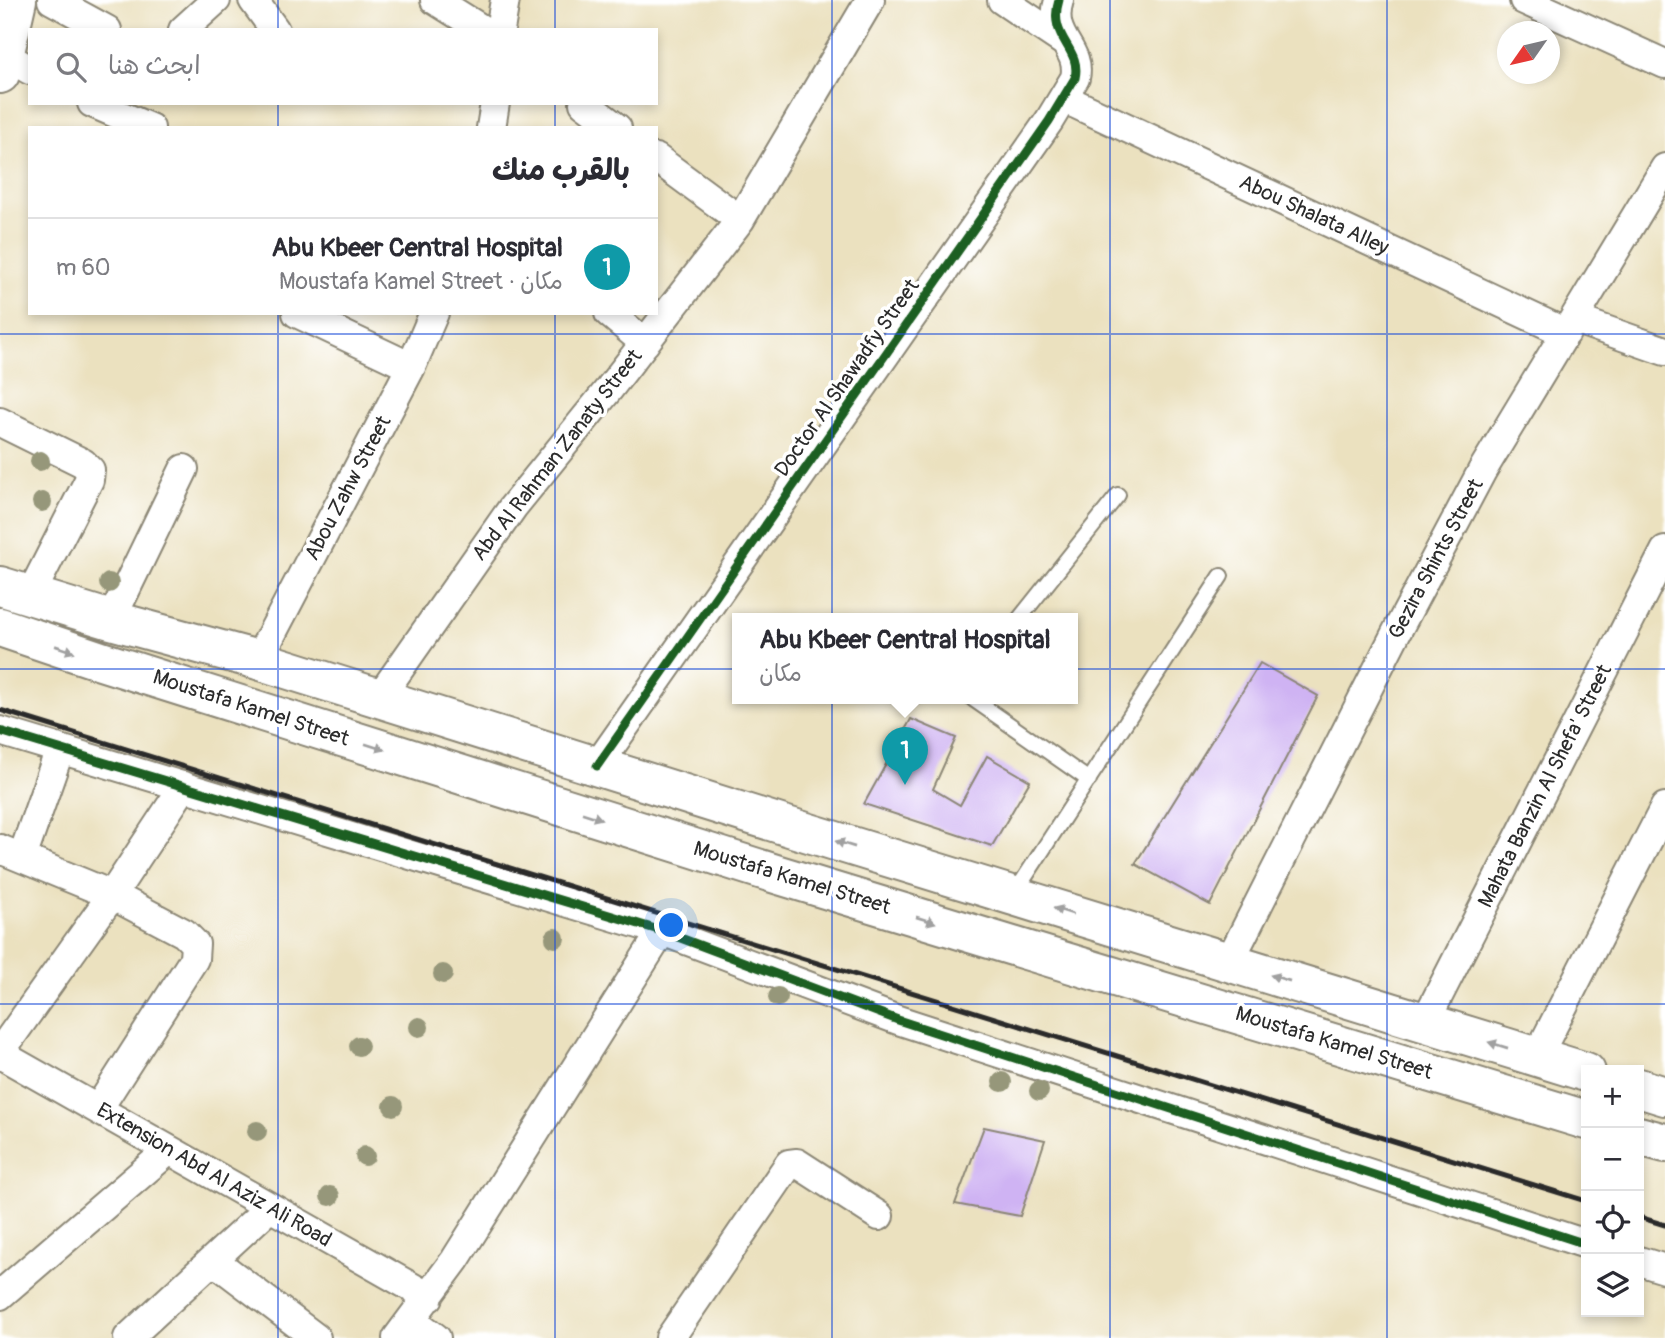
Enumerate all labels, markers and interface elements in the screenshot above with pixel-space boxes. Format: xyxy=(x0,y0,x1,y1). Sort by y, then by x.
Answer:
north arrow xyxy=(1497,21,1560,84)
search box xyxy=(28,28,658,105)
icon: search xyxy=(52,48,90,86)
text: ابحث هنا xyxy=(108,50,201,82)
text: بالقرب منك xyxy=(492,152,630,189)
street label: Abou Shalata Alley xyxy=(1235,169,1393,261)
text: Abu Kbeer Central Hospital xyxy=(271,232,563,264)
text: 60 m xyxy=(56,253,111,282)
text: 1 xyxy=(603,253,612,282)
text: مكان · Moustafa Kamel Street xyxy=(279,267,563,296)
street label: Doctor Al Shawadfy Street xyxy=(768,273,926,482)
street label: Abd Al Rahman Zanaty Street xyxy=(466,343,648,566)
street label: Abou Zahw Street xyxy=(299,411,398,565)
street label: Gezira Shints Street xyxy=(1382,474,1490,644)
popup xyxy=(732,613,1078,704)
text: Abu Kbeer Central Hospital xyxy=(759,624,1051,656)
one-way arrow xyxy=(54,644,75,655)
text: مكان xyxy=(759,659,802,688)
street label: Mahata Banzin Al Shefa' Street xyxy=(1472,659,1618,912)
street label: Moustafa Kamel Street xyxy=(150,664,353,753)
pin: 1 xyxy=(882,727,928,785)
one-way arrow xyxy=(364,743,385,753)
one-way arrow xyxy=(581,811,602,822)
street label: Moustafa Kamel Street xyxy=(690,835,894,921)
one-way arrow xyxy=(834,839,855,849)
one-way arrow xyxy=(1052,905,1073,915)
your location xyxy=(654,908,688,942)
one-way arrow xyxy=(916,915,937,925)
one-way arrow xyxy=(1269,972,1290,982)
street label: Moustafa Kamel Street xyxy=(1232,1000,1436,1086)
one-way arrow xyxy=(1487,1039,1508,1049)
map controls xyxy=(1581,1065,1644,1317)
button: + xyxy=(1581,1065,1644,1128)
street label: Extension Abd Al Aziz Ali Road xyxy=(92,1097,336,1253)
button: − xyxy=(1581,1128,1644,1191)
button: locate xyxy=(1581,1191,1644,1254)
button: layers xyxy=(1581,1254,1644,1317)

